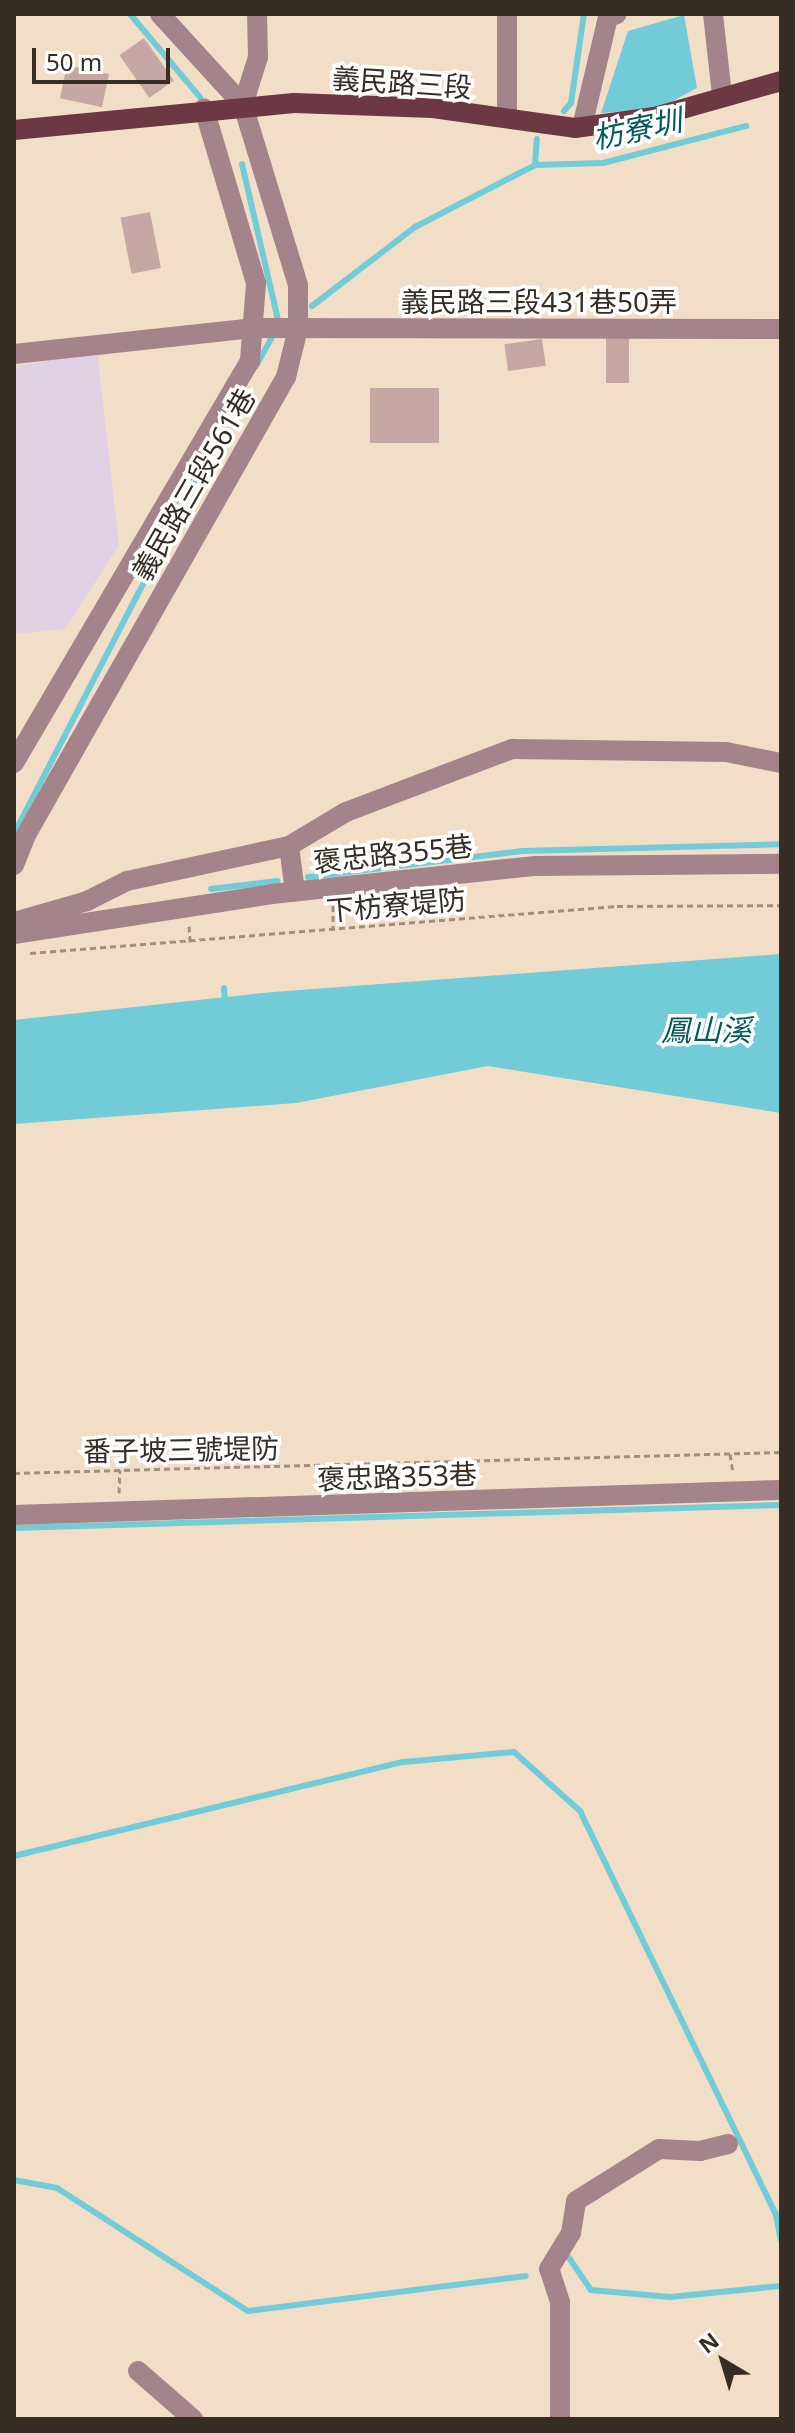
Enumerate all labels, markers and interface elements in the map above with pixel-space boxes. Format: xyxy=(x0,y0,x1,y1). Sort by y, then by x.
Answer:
scale bar xyxy=(36,32,174,82)
text: 50 m xyxy=(46,45,102,78)
street label: 義民路三段 xyxy=(331,60,473,104)
water label: 枋寮圳 xyxy=(589,102,685,156)
street label: 義民路三段431巷50弄 xyxy=(401,284,677,318)
street label: 義民路三段561巷 xyxy=(124,382,262,586)
street label: 褒忠路355巷 xyxy=(312,828,474,878)
street label: 下枋寮堤防 xyxy=(325,881,467,927)
water label: 鳳山溪 xyxy=(661,1012,751,1048)
street label: 番子坡三號堤防 xyxy=(83,1430,279,1468)
street label: 褒忠路353巷 xyxy=(316,1456,478,1496)
north arrow xyxy=(683,2321,763,2401)
text: N xyxy=(692,2325,725,2359)

